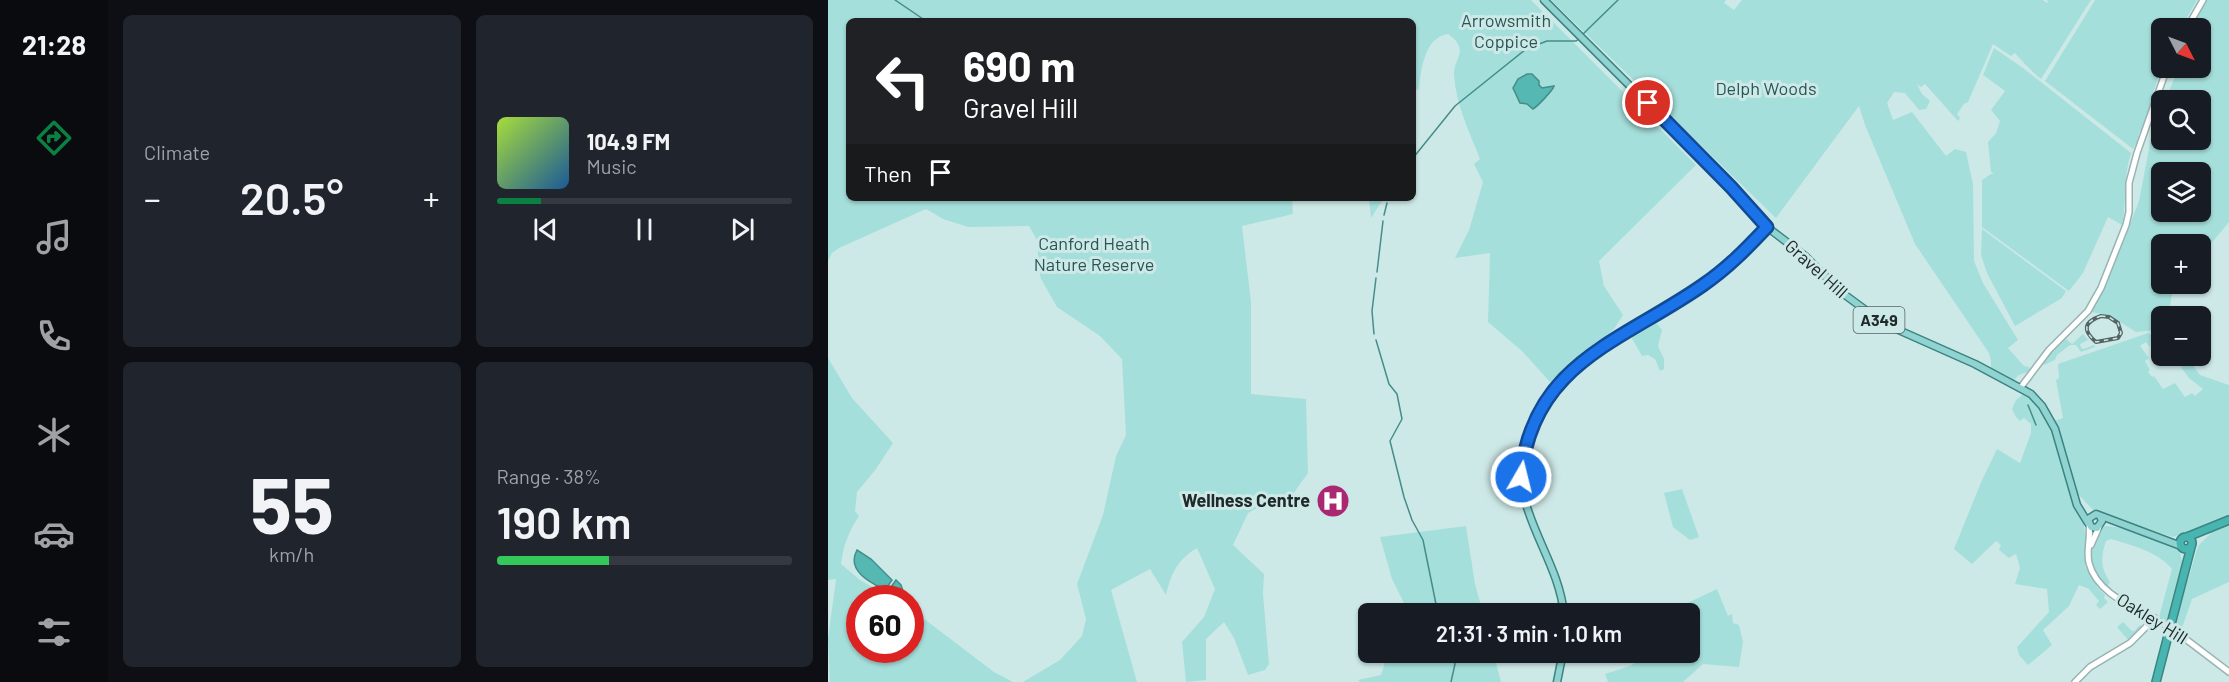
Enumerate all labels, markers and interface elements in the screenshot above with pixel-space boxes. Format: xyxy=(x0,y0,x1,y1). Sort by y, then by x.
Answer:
park label: Arrowsmith Coppice xyxy=(1461,9,1551,52)
north arrow xyxy=(2151,18,2211,78)
map controls xyxy=(2151,18,2211,366)
text: 21:28 xyxy=(22,28,86,60)
text: 690 m xyxy=(963,40,1075,90)
icon: left xyxy=(864,42,942,120)
pin xyxy=(1622,77,1673,128)
park label: Delph Woods xyxy=(1715,77,1817,99)
icon: arrive xyxy=(1631,86,1664,119)
button: search xyxy=(2151,90,2211,150)
text: Gravel Hill xyxy=(963,91,1078,123)
icon: directions xyxy=(33,117,75,159)
text: 104.9 FM xyxy=(587,128,670,154)
text: Climate xyxy=(144,140,210,164)
text: Music xyxy=(587,154,637,178)
icon: arrive xyxy=(924,156,957,189)
text: Then xyxy=(864,160,912,186)
button: layers xyxy=(2151,162,2211,222)
text: 20.5° xyxy=(240,170,344,224)
text: − xyxy=(144,178,161,218)
text: + xyxy=(423,178,439,218)
icon: previous xyxy=(529,213,562,246)
icon: pause xyxy=(628,213,661,246)
icon: next xyxy=(726,213,759,246)
icon: music xyxy=(33,216,75,258)
park label: Canford Heath Nature Reserve xyxy=(1034,232,1154,275)
street label: Gravel Hill xyxy=(1781,234,1853,302)
button: + xyxy=(2151,234,2211,294)
button: − xyxy=(2151,306,2211,366)
road number: A349 xyxy=(1854,307,1904,333)
icon: phone xyxy=(33,315,75,357)
icon: climate xyxy=(33,414,75,456)
position arrow xyxy=(1489,445,1553,509)
text: 55 xyxy=(250,456,334,550)
text: Range · 38% xyxy=(497,464,601,488)
hospital icon: Wellness Centre xyxy=(1315,483,1351,519)
place label: Wellness Centre xyxy=(1182,489,1310,511)
text: 190 km xyxy=(497,494,631,548)
icon: car xyxy=(33,513,75,555)
text: km/h xyxy=(269,542,314,566)
speed limit sign: 60 xyxy=(846,585,924,663)
street label: Oakley Hill xyxy=(2113,588,2192,648)
icon: filters xyxy=(33,611,75,653)
text: 21:31 · 3 min · 1.0 km xyxy=(1436,620,1622,646)

